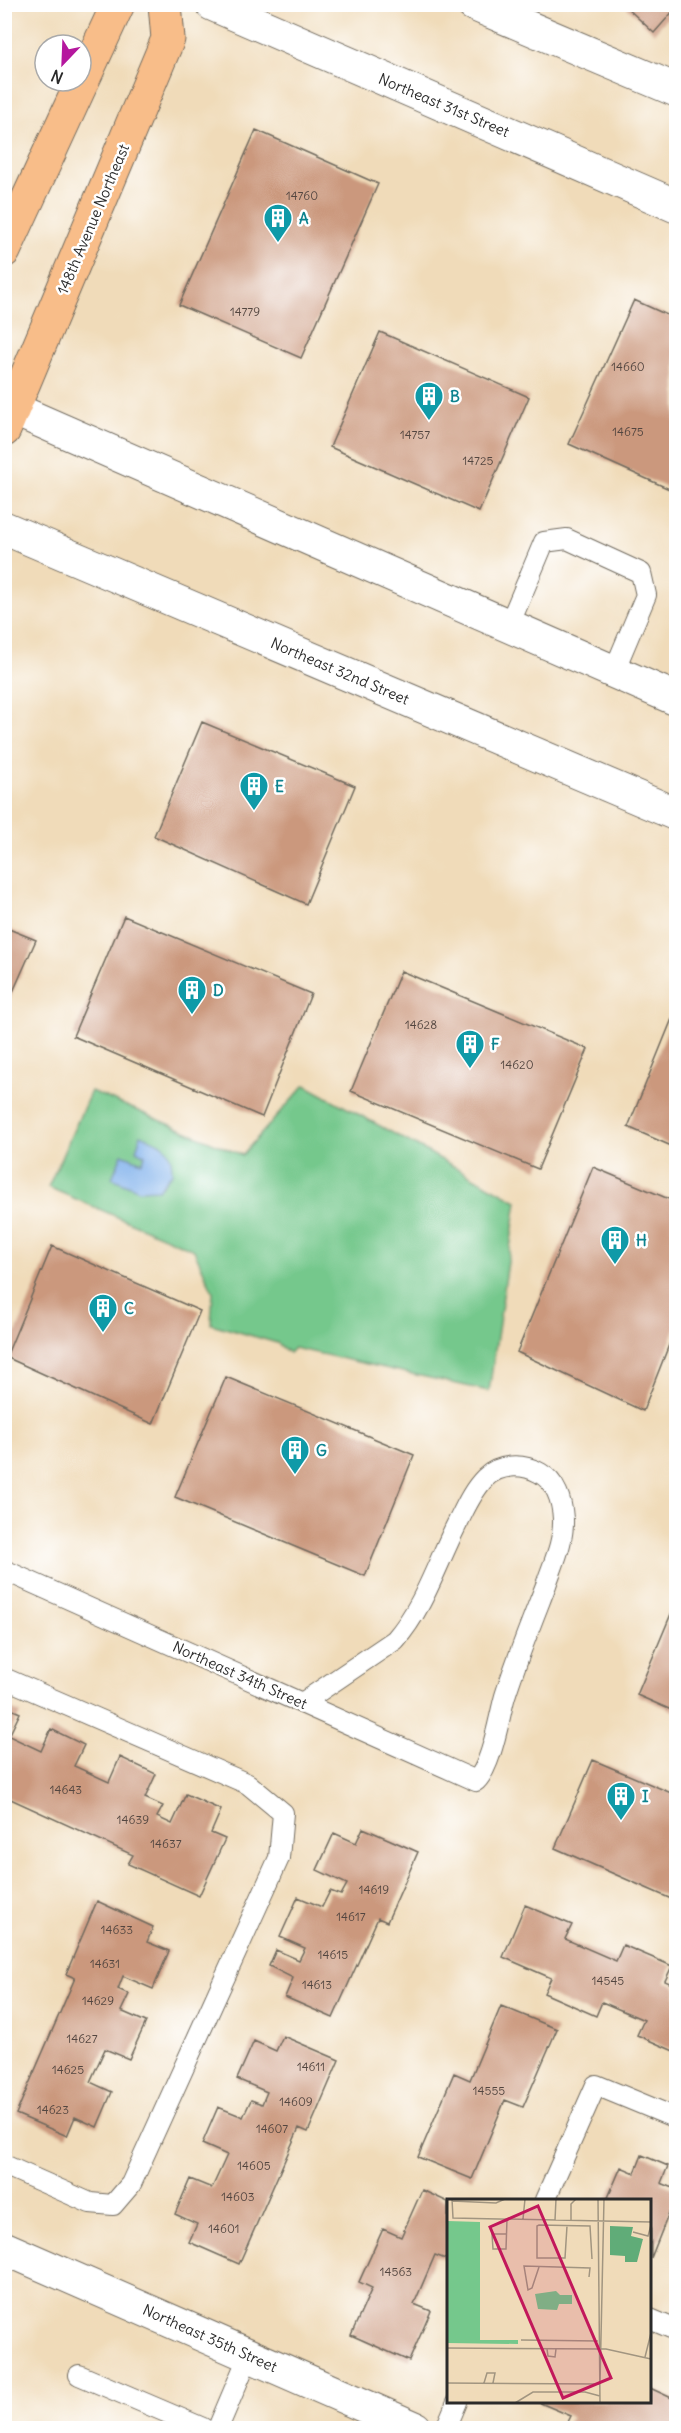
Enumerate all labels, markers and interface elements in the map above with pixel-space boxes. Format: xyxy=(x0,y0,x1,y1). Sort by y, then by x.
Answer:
north arrow xyxy=(33,33,93,93)
text: N xyxy=(48,65,66,88)
street label: Northeast 31st Street xyxy=(376,69,512,141)
street label: 148th Avenue Northeast xyxy=(53,141,133,297)
house number: 14760 xyxy=(286,188,318,203)
building icon: A xyxy=(262,202,294,244)
place label: A xyxy=(299,209,309,228)
house number: 14779 xyxy=(230,304,260,319)
house number: 14660 xyxy=(611,359,645,374)
building icon: B xyxy=(413,380,445,422)
place label: B xyxy=(450,387,460,406)
house number: 14675 xyxy=(612,424,644,439)
house number: 14757 xyxy=(400,427,430,442)
house number: 14725 xyxy=(463,453,494,468)
street label: Northeast 32nd Street xyxy=(268,633,412,709)
building icon: E xyxy=(238,770,270,812)
place label: E xyxy=(275,777,284,796)
building icon: D xyxy=(176,974,208,1016)
place label: D xyxy=(213,981,224,1000)
house number: 14628 xyxy=(405,1017,437,1032)
building icon: F xyxy=(454,1028,486,1070)
place label: F xyxy=(491,1035,500,1054)
house number: 14620 xyxy=(500,1057,534,1072)
building icon: H xyxy=(599,1224,631,1266)
place label: H xyxy=(636,1231,647,1250)
building icon: C xyxy=(87,1292,119,1334)
place label: C xyxy=(124,1299,134,1318)
building icon: G xyxy=(279,1434,311,1476)
place label: G xyxy=(316,1441,327,1460)
street label: Northeast 34th Street xyxy=(170,1637,310,1713)
building icon: I xyxy=(605,1780,637,1822)
house number: 14643 xyxy=(50,1782,82,1797)
place label: I xyxy=(642,1787,649,1806)
house number: 14639 xyxy=(117,1812,149,1827)
house number: 14637 xyxy=(150,1836,182,1851)
house number: 14619 xyxy=(359,1882,389,1897)
house number: 14617 xyxy=(336,1909,366,1924)
house number: 14633 xyxy=(101,1922,133,1937)
house number: 14615 xyxy=(318,1947,348,1962)
house number: 14631 xyxy=(90,1956,120,1971)
house number: 14545 xyxy=(592,1973,624,1988)
house number: 14613 xyxy=(302,1977,332,1992)
house number: 14629 xyxy=(82,1993,114,2008)
house number: 14627 xyxy=(66,2031,98,2046)
house number: 14611 xyxy=(297,2059,325,2074)
house number: 14625 xyxy=(52,2062,84,2077)
house number: 14555 xyxy=(473,2083,505,2098)
house number: 14609 xyxy=(279,2094,313,2109)
house number: 14623 xyxy=(37,2102,69,2117)
house number: 14607 xyxy=(256,2121,288,2136)
house number: 14605 xyxy=(237,2158,271,2173)
house number: 14603 xyxy=(221,2189,255,2204)
inset map xyxy=(447,2199,651,2403)
house number: 14601 xyxy=(208,2221,240,2236)
house number: 14563 xyxy=(380,2264,412,2279)
street label: Northeast 35th Street xyxy=(140,2300,280,2376)

